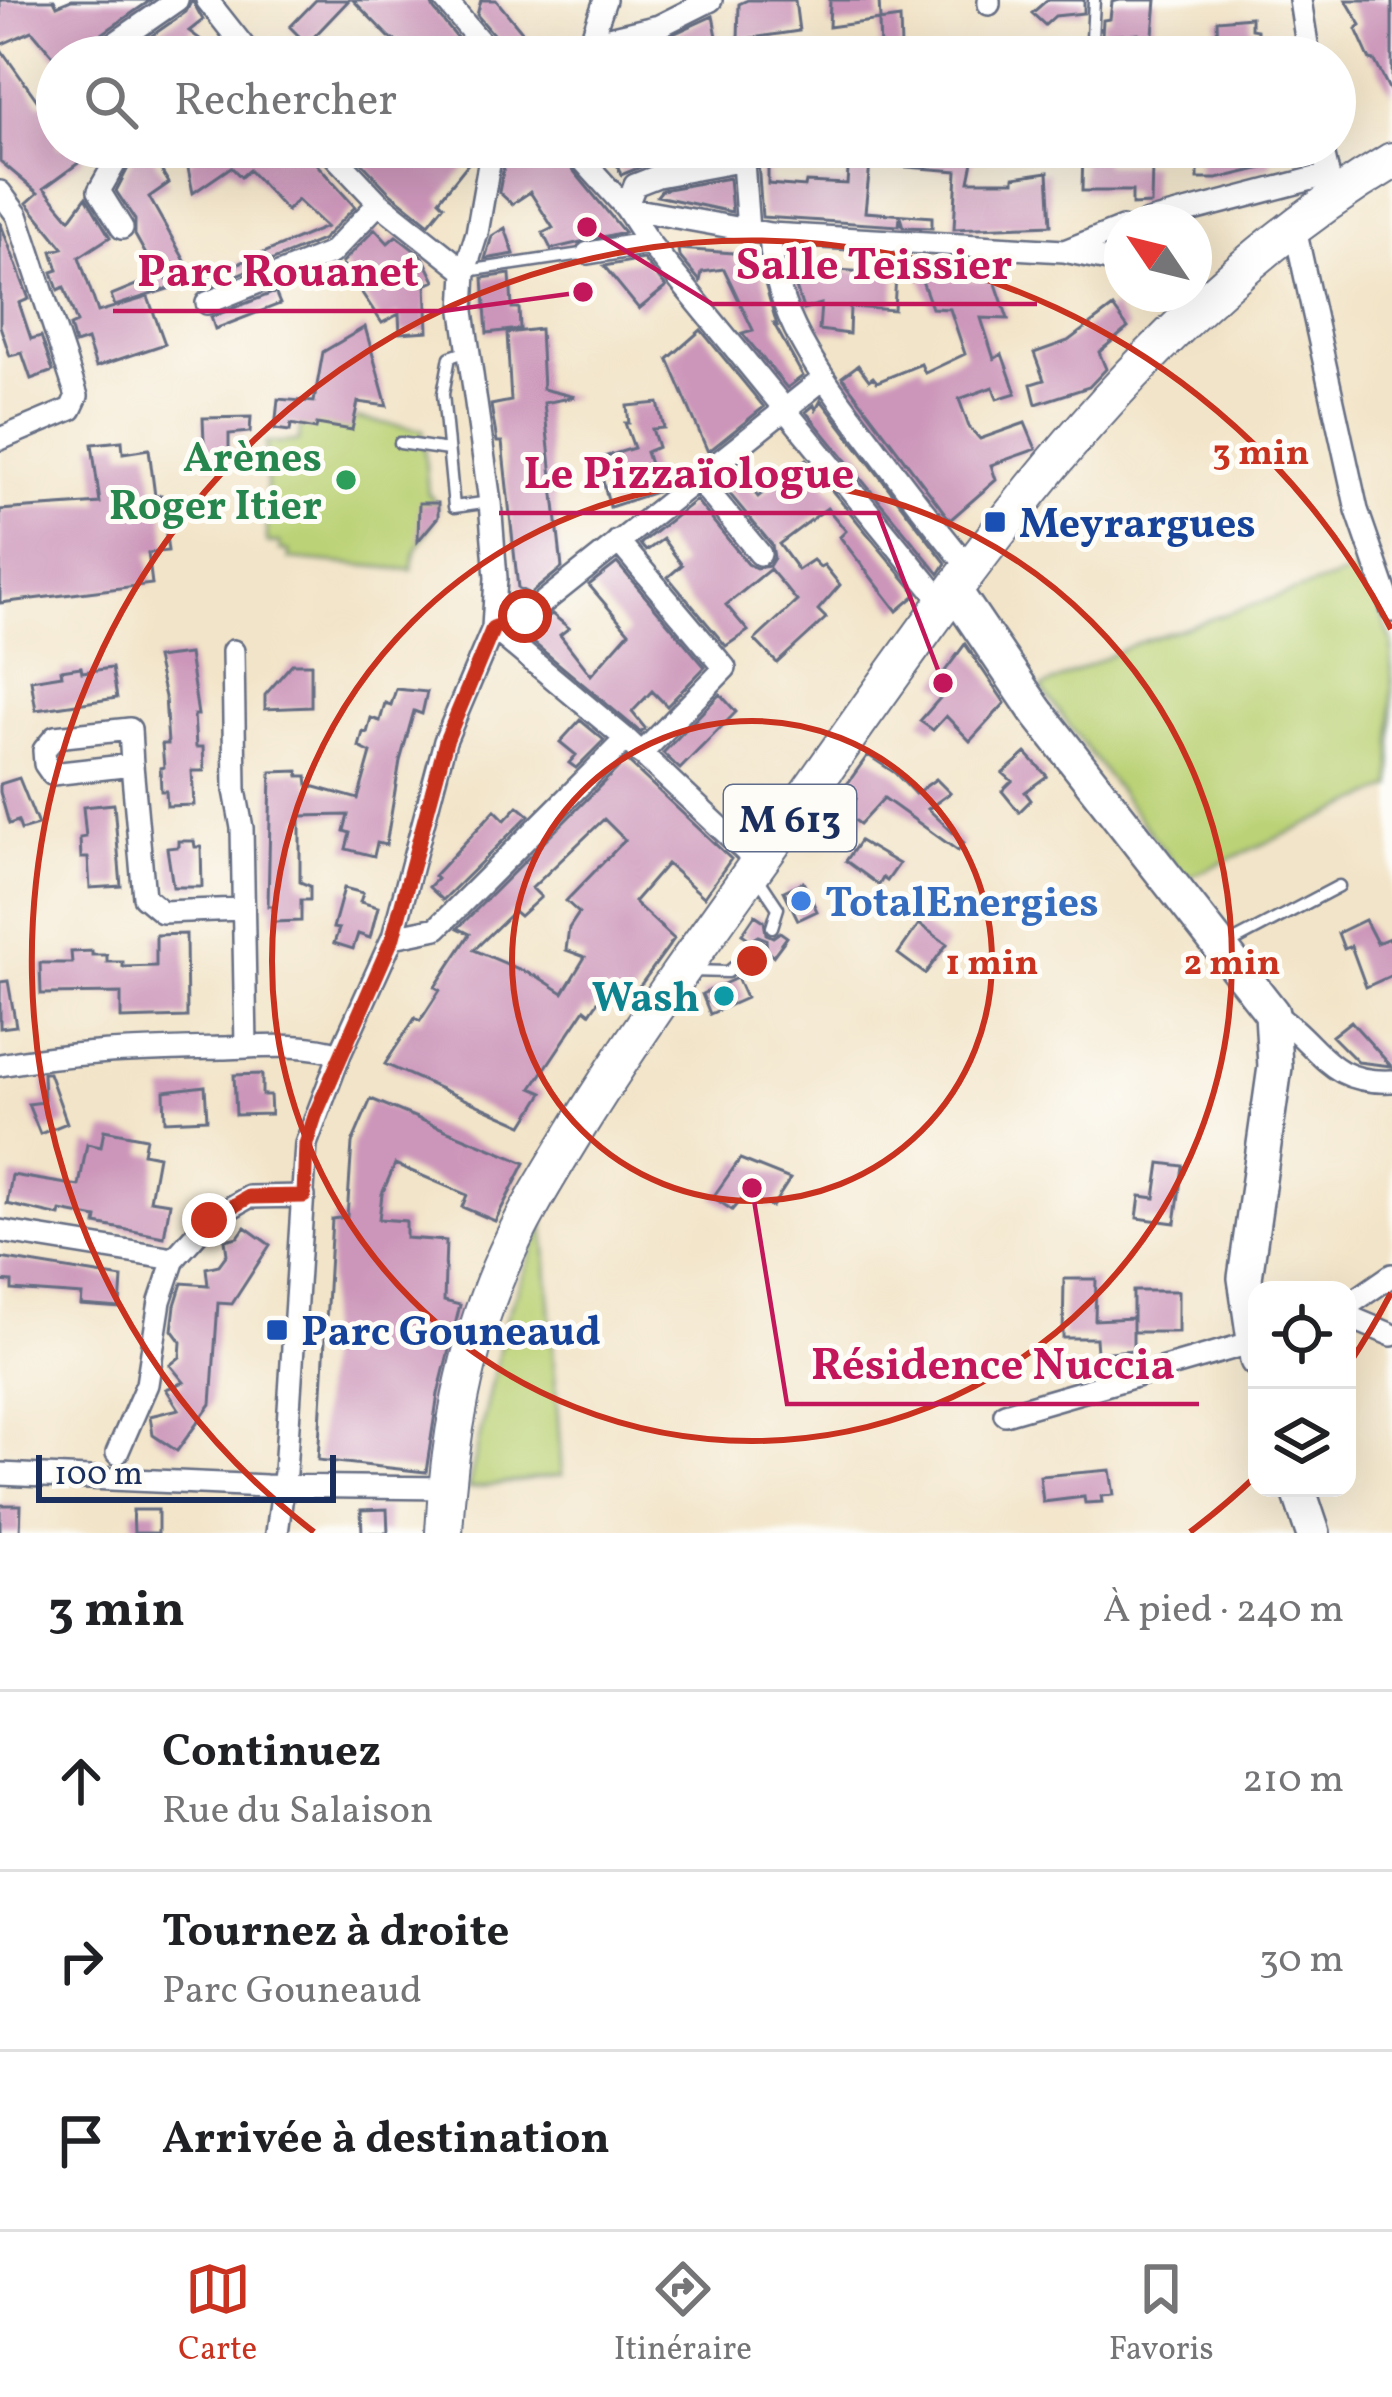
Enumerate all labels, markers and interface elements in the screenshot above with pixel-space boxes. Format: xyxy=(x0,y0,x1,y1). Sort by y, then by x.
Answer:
search box xyxy=(36,36,1356,168)
icon: search xyxy=(78,69,144,135)
text: Rechercher xyxy=(174,71,397,134)
north arrow xyxy=(1104,204,1212,312)
callout: Salle Teissier xyxy=(712,223,1037,304)
callout: Parc Rouanet xyxy=(113,230,443,311)
text: Salle Teissier xyxy=(736,236,1012,299)
text: Parc Rouanet xyxy=(137,243,419,306)
text: 3 min xyxy=(1213,430,1309,480)
place label: Arènes Roger Itier xyxy=(109,431,322,538)
callout: Le Pizzaïologue xyxy=(499,432,878,513)
text: Le Pizzaïologue xyxy=(523,445,855,508)
marker: Arènes Roger Itier xyxy=(333,467,359,493)
place label: Meyrargues xyxy=(1019,497,1256,556)
marker: Meyrargues xyxy=(982,509,1008,535)
route start xyxy=(498,589,552,643)
road number: M 613 xyxy=(724,785,856,851)
place label: TotalEnergies xyxy=(825,876,1099,935)
marker: TotalEnergies xyxy=(788,888,814,914)
centre of rings xyxy=(731,940,773,982)
text: 1 min xyxy=(946,940,1038,990)
text: 2 min xyxy=(1183,940,1281,990)
place label: Wash xyxy=(592,971,700,1030)
marker: Wash xyxy=(711,983,737,1009)
route end xyxy=(182,1193,236,1247)
map controls xyxy=(1248,1281,1356,1497)
button: locate xyxy=(1248,1281,1356,1389)
place label: Parc Gouneaud xyxy=(301,1305,601,1364)
marker: Parc Gouneaud xyxy=(264,1317,290,1343)
callout: Résidence Nuccia xyxy=(787,1323,1199,1404)
text: Résidence Nuccia xyxy=(811,1336,1175,1399)
button: layers xyxy=(1248,1389,1356,1497)
scale bar xyxy=(36,1449,336,1502)
text: 100 m xyxy=(54,1453,143,1499)
text: 3 min xyxy=(48,1576,185,1647)
text: À pied · 240 m xyxy=(1103,1584,1344,1638)
text: Continuez xyxy=(162,1722,381,1785)
icon: ahead xyxy=(48,1748,114,1814)
text: 210 m xyxy=(1242,1754,1344,1808)
text: Rue du Salaison xyxy=(162,1785,433,1839)
text: Tournez à droite xyxy=(162,1902,510,1965)
icon: right xyxy=(48,1928,114,1994)
text: 30 m xyxy=(1259,1934,1344,1988)
text: Parc Gouneaud xyxy=(162,1965,422,2019)
icon: arrive xyxy=(48,2108,114,2174)
text: Arrivée à destination xyxy=(162,2109,610,2172)
tab: Carte xyxy=(178,2256,257,2374)
tab: Itinéraire xyxy=(614,2256,752,2374)
tab: Favoris xyxy=(1109,2256,1214,2374)

